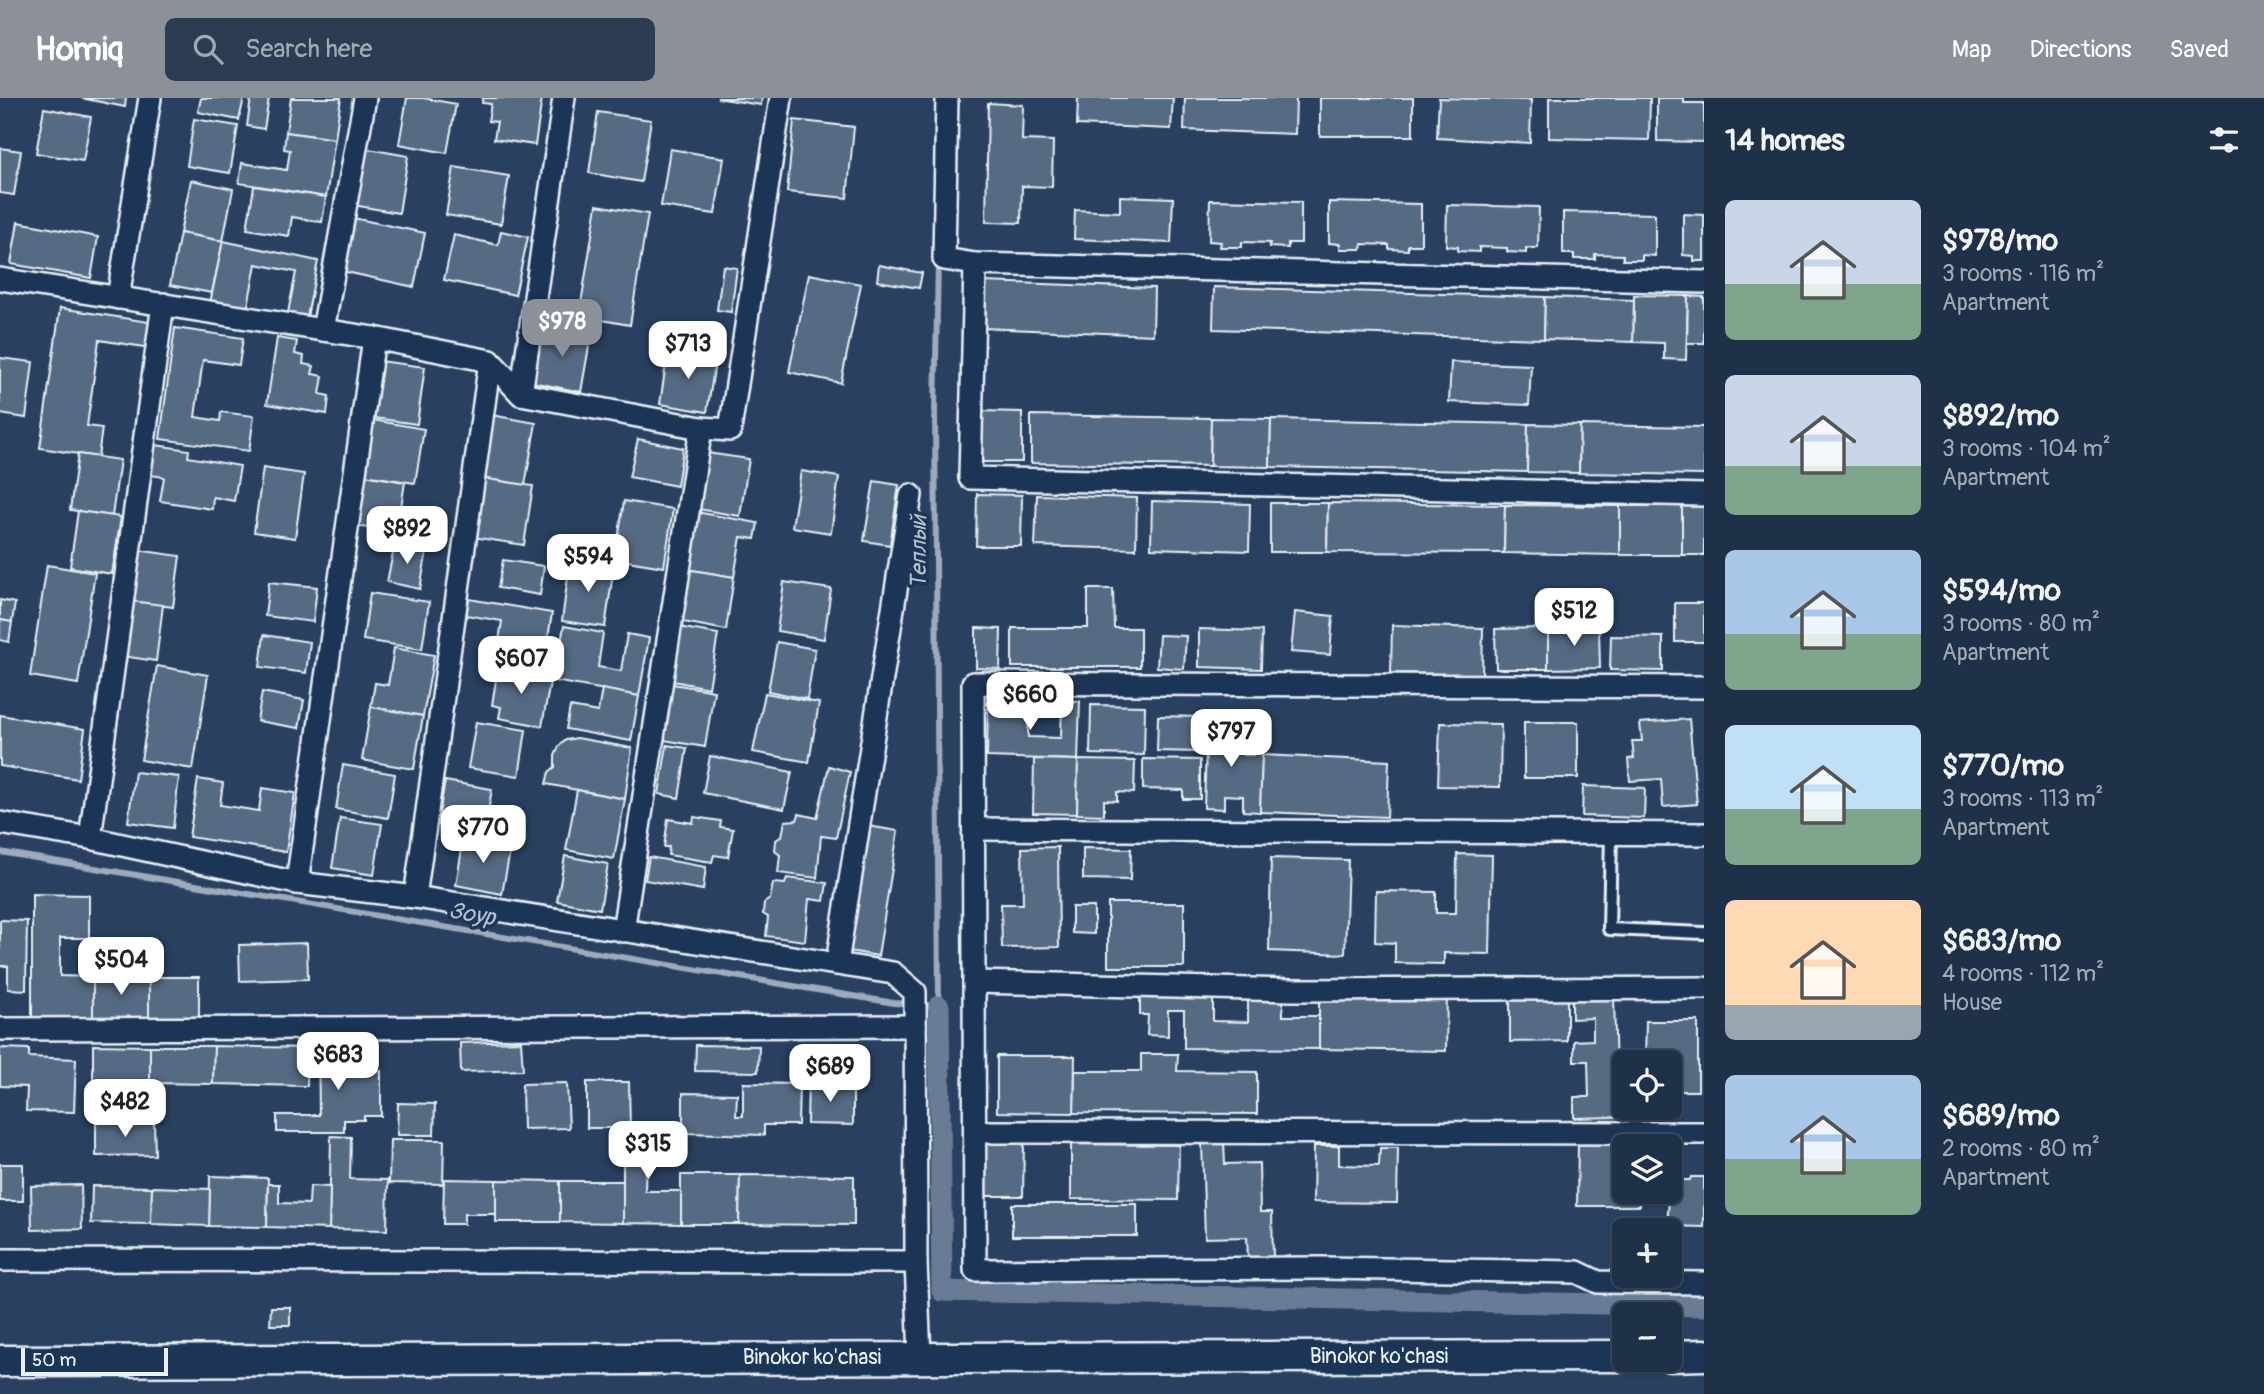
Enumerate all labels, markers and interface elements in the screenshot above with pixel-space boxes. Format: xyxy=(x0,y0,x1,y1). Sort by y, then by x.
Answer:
search box xyxy=(165,18,655,81)
text: Homiq xyxy=(35,29,123,70)
icon: search xyxy=(189,30,227,68)
text: Search here xyxy=(245,33,372,65)
text: Map xyxy=(1952,35,1992,64)
text: Directions xyxy=(2030,35,2131,64)
text: Saved xyxy=(2169,35,2229,64)
icon: filters xyxy=(2205,121,2243,159)
text: 14 homes xyxy=(1725,122,1845,159)
text: $978/mo xyxy=(1942,222,2058,259)
icon: home xyxy=(1781,228,1865,312)
text: 3 rooms · 116 m² xyxy=(1942,259,2104,288)
text: Apartment xyxy=(1942,288,2049,317)
pin: $978 xyxy=(521,300,603,359)
text: $978 xyxy=(538,307,586,336)
pin: $713 xyxy=(647,322,729,381)
text: $713 xyxy=(665,329,711,358)
text: $892/mo xyxy=(1942,397,2059,434)
icon: home xyxy=(1781,403,1865,487)
text: 3 rooms · 104 m² xyxy=(1942,434,2111,463)
text: Apartment xyxy=(1942,463,2049,492)
pin: $892 xyxy=(366,506,448,566)
water label: Теплый xyxy=(904,513,933,589)
text: $892 xyxy=(383,514,431,543)
pin: $594 xyxy=(547,534,629,594)
text: $594 xyxy=(563,542,613,571)
text: $594/mo xyxy=(1942,572,2061,609)
icon: home xyxy=(1781,578,1865,662)
pin: $512 xyxy=(1533,588,1615,648)
text: $512 xyxy=(1551,596,1597,625)
text: 3 rooms · 80 m² xyxy=(1942,609,2100,638)
pin: $607 xyxy=(480,636,562,696)
text: Apartment xyxy=(1942,638,2049,667)
text: $607 xyxy=(494,644,548,673)
pin: $660 xyxy=(989,672,1071,732)
text: $660 xyxy=(1003,680,1057,709)
pin: $797 xyxy=(1190,710,1272,769)
text: $797 xyxy=(1207,717,1255,746)
text: $770/mo xyxy=(1942,747,2064,784)
icon: home xyxy=(1781,753,1865,837)
text: 3 rooms · 113 m² xyxy=(1942,784,2103,813)
pin: $770 xyxy=(442,806,524,865)
text: $770 xyxy=(457,813,509,842)
text: Apartment xyxy=(1942,813,2049,842)
water label: Зоур xyxy=(446,896,499,933)
text: $683/mo xyxy=(1942,922,2061,959)
icon: home xyxy=(1781,928,1865,1012)
pin: $504 xyxy=(80,937,162,997)
text: $504 xyxy=(94,945,148,974)
text: 4 rooms · 112 m² xyxy=(1942,959,2104,988)
text: House xyxy=(1942,988,2002,1017)
pin: $683 xyxy=(297,1032,379,1092)
text: $683 xyxy=(313,1040,363,1069)
pin: $689 xyxy=(789,1044,871,1104)
map controls xyxy=(1612,1050,1682,1372)
button: locate xyxy=(1612,1050,1682,1120)
text: $689 xyxy=(805,1052,855,1081)
pin: $482 xyxy=(84,1080,166,1139)
text: $482 xyxy=(100,1087,150,1116)
text: $689/mo xyxy=(1942,1097,2060,1134)
icon: home xyxy=(1781,1103,1865,1187)
pin: $315 xyxy=(607,1122,689,1181)
text: $315 xyxy=(625,1129,671,1158)
button: layers xyxy=(1612,1134,1682,1204)
text: 2 rooms · 80 m² xyxy=(1942,1134,2100,1163)
text: Apartment xyxy=(1942,1163,2049,1192)
button: + xyxy=(1612,1218,1682,1288)
button: − xyxy=(1612,1302,1682,1372)
street label: Binokor ko'chasi xyxy=(1310,1343,1449,1370)
street label: Binokor ko'chasi xyxy=(743,1344,882,1371)
scale bar xyxy=(21,1345,168,1377)
text: 50 m xyxy=(32,1348,76,1372)

